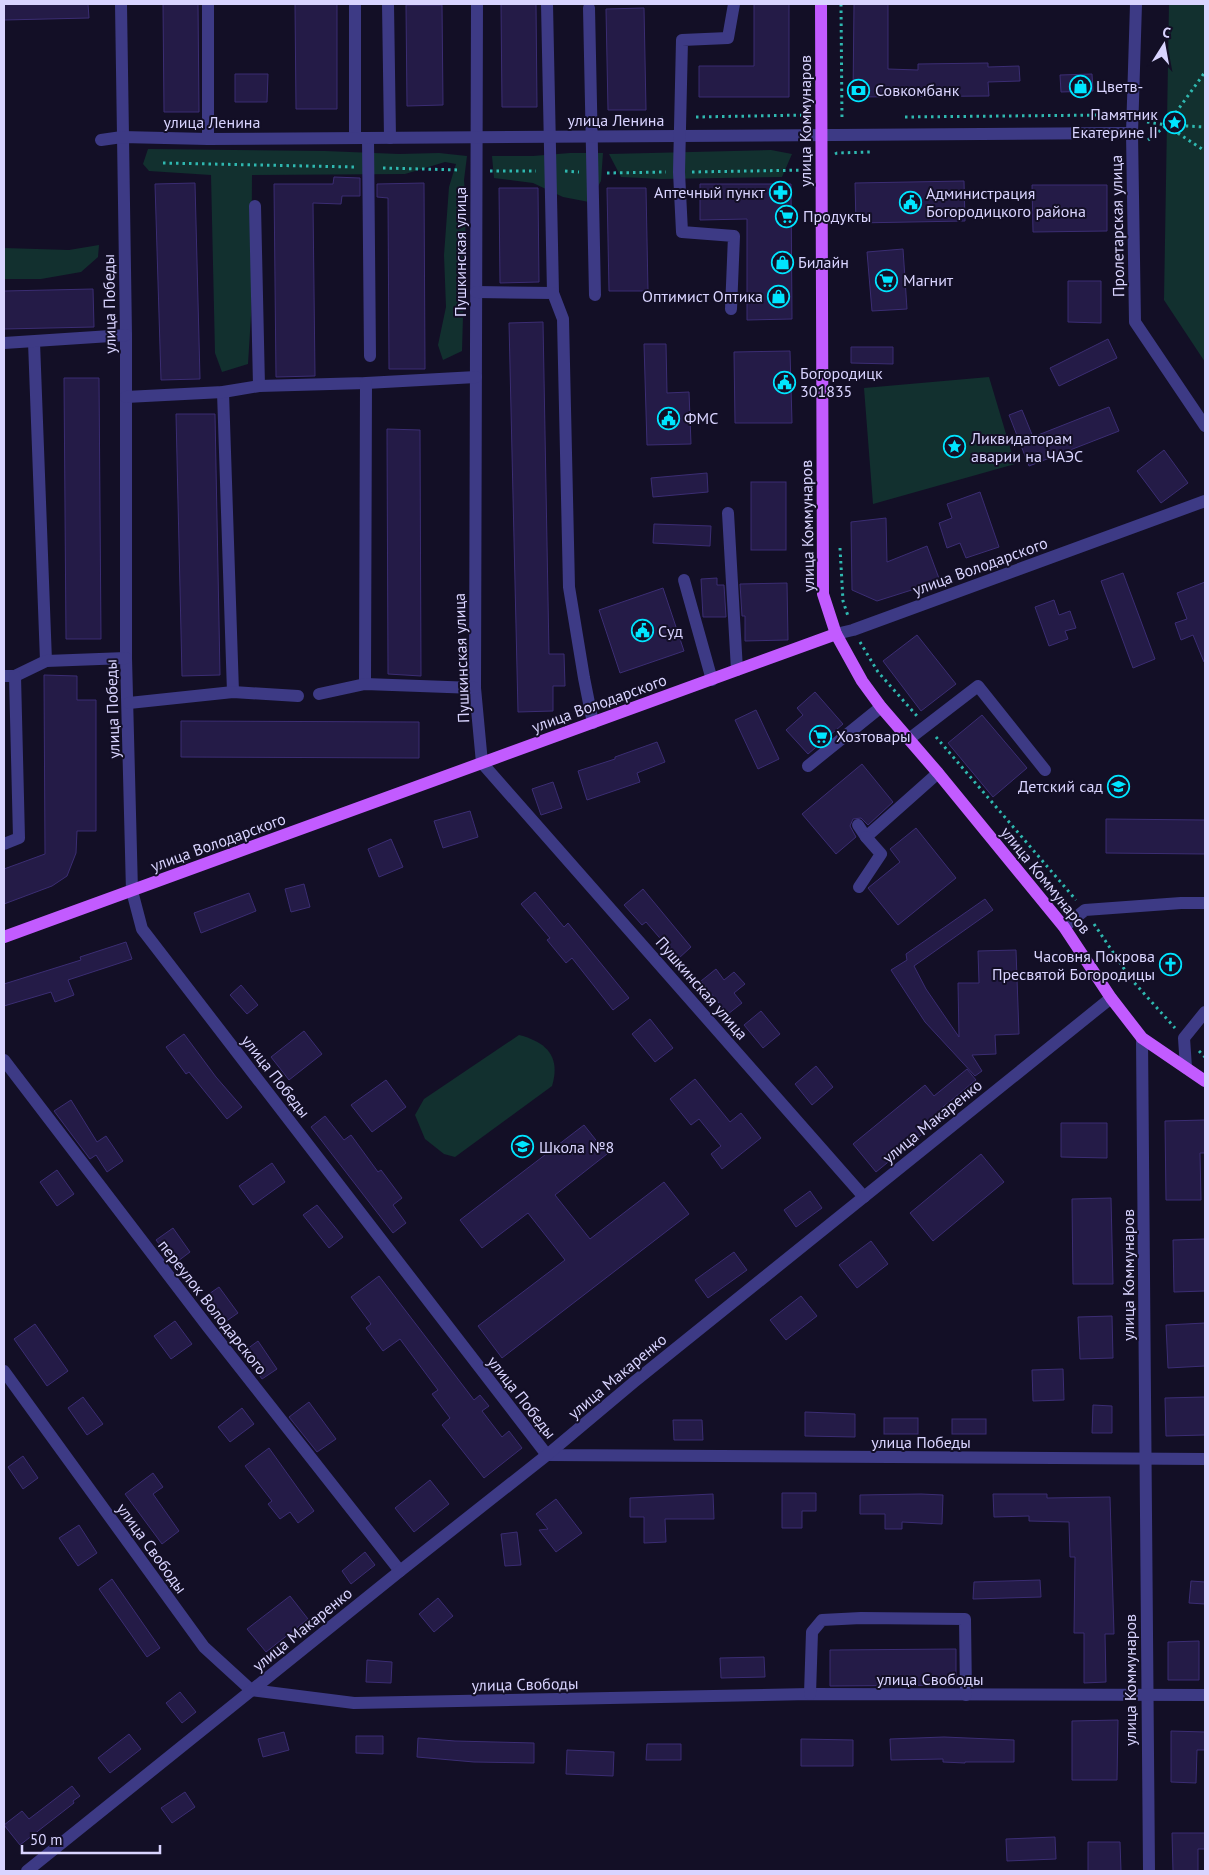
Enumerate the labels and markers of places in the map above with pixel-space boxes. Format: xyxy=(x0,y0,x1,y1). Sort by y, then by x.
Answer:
shop icon: Цветв- xyxy=(1068,74,1092,98)
place label: Цветв- xyxy=(1096,76,1143,96)
bank icon: Совкомбанк xyxy=(847,78,871,102)
place label: Совкомбанк xyxy=(875,80,960,100)
place label: Памятник Екатерине II xyxy=(1072,104,1158,142)
place icon: Памятник Екатерине II xyxy=(1162,111,1186,135)
pharmacy icon: Аптечный пункт xyxy=(769,180,793,204)
place label: Аптечный пункт xyxy=(654,182,766,202)
place label: Администрация Богородицкого района xyxy=(926,183,1086,221)
public building icon: Администрация Богородицкого района xyxy=(898,190,922,214)
supermarket icon: Продукты xyxy=(775,204,799,228)
place label: Продукты xyxy=(803,206,871,226)
shop icon: Билайн xyxy=(770,250,794,274)
place label: Билайн xyxy=(798,252,849,272)
supermarket icon: Магнит xyxy=(875,268,899,292)
place label: Магнит xyxy=(903,270,954,290)
shop icon: Оптимист Оптика xyxy=(767,284,791,308)
place label: Оптимист Оптика xyxy=(642,286,763,306)
place label: Богородицк 301835 xyxy=(800,363,883,401)
public building icon: Богородицк 301835 xyxy=(772,370,796,394)
public building icon: ФМС xyxy=(656,406,680,430)
place label: ФМС xyxy=(684,408,718,428)
place label: Ликвидаторам аварии на ЧАЭС xyxy=(970,428,1083,466)
place icon: Ликвидаторам аварии на ЧАЭС xyxy=(943,435,967,459)
public building icon: Суд xyxy=(630,619,654,643)
place label: Суд xyxy=(658,621,683,641)
supermarket icon: Хозтовары xyxy=(808,724,832,748)
place label: Хозтовары xyxy=(836,726,911,746)
school or university icon: Детский сад xyxy=(1107,774,1131,798)
place label: Детский сад xyxy=(1018,776,1103,796)
place label: Часовня Покрова Пресвятой Богородицы xyxy=(992,946,1155,984)
church icon: Часовня Покрова Пресвятой Богородицы xyxy=(1159,953,1183,977)
school or university icon: Школа №8 xyxy=(511,1135,535,1159)
place label: Школа №8 xyxy=(539,1137,614,1157)

